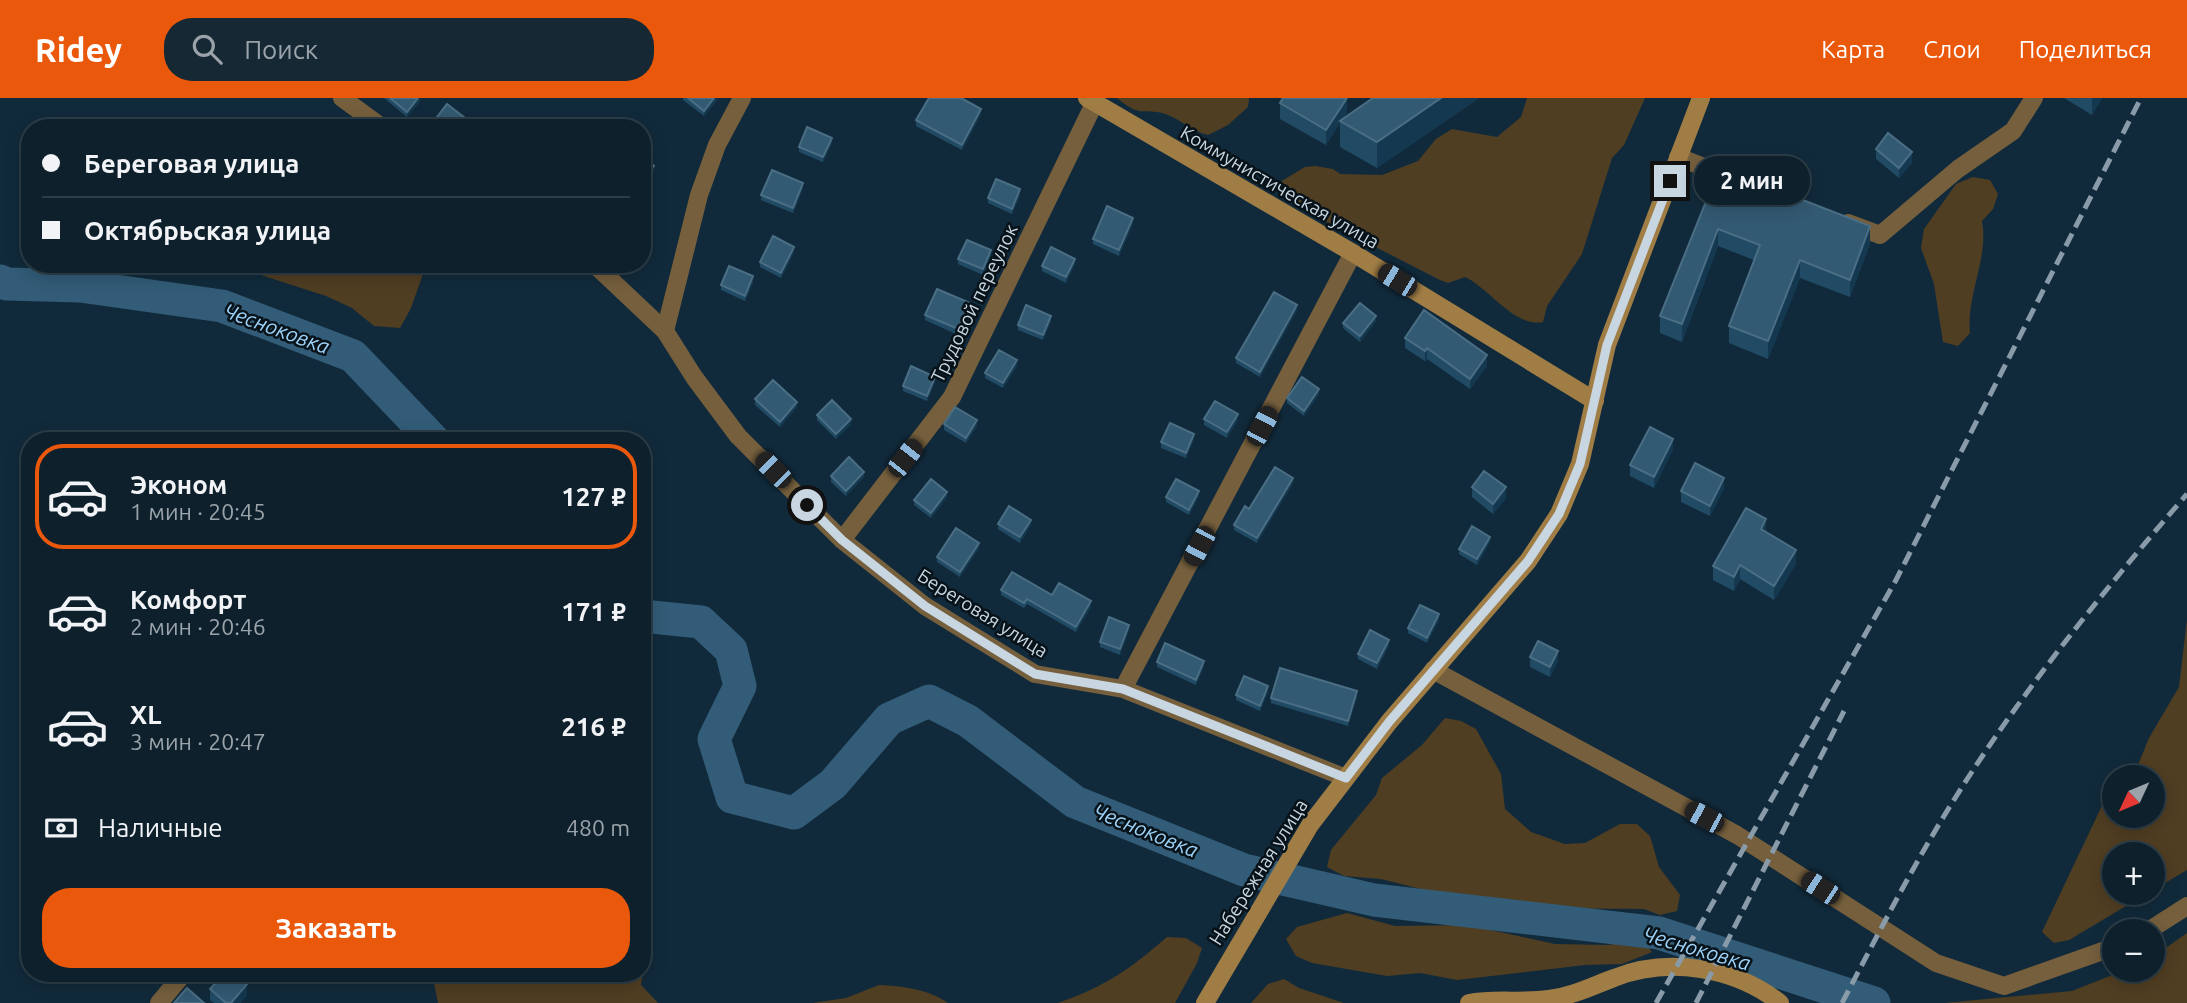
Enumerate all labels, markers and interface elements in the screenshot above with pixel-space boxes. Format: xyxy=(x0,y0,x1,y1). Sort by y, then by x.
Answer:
search box xyxy=(164,18,654,81)
icon: search xyxy=(188,30,226,68)
text: Ridey xyxy=(35,31,122,68)
text: Поиск xyxy=(244,35,318,64)
text: Карта xyxy=(1821,36,1885,63)
text: Слои xyxy=(1923,36,1981,63)
text: Поделиться xyxy=(2019,36,2152,63)
street label: Коммунистическая улица xyxy=(1177,121,1383,253)
text: Береговая улица xyxy=(84,149,299,178)
callout: 2 мин xyxy=(1694,156,1810,206)
route end xyxy=(1654,165,1686,197)
text: 2 мин xyxy=(1720,168,1784,193)
text: Октябрьская улица xyxy=(84,216,331,245)
street label: Трудовой переулок xyxy=(926,220,1022,386)
car xyxy=(1374,260,1421,300)
water label: Чесноковка xyxy=(221,298,333,358)
car xyxy=(1243,403,1282,449)
car xyxy=(884,435,927,481)
car xyxy=(751,448,796,492)
icon: car xyxy=(46,465,109,528)
text: Эконом xyxy=(130,470,227,499)
text: 127 ₽ xyxy=(561,482,626,511)
route start xyxy=(791,489,823,521)
text: 1 мин · 20:45 xyxy=(130,499,266,524)
car xyxy=(1180,523,1219,569)
street label: Береговая улица xyxy=(914,564,1052,662)
icon: car xyxy=(46,580,109,643)
text: Комфорт xyxy=(130,585,246,614)
text: 171 ₽ xyxy=(561,597,626,626)
text: 2 мин · 20:46 xyxy=(130,614,266,639)
icon: car xyxy=(46,695,109,758)
text: XL xyxy=(130,700,161,729)
text: 216 ₽ xyxy=(561,712,626,741)
text: 3 мин · 20:47 xyxy=(130,729,266,754)
north arrow xyxy=(2102,765,2165,828)
map controls xyxy=(2102,765,2165,982)
street label: Набережная улица xyxy=(1204,795,1312,949)
water label: Чесноковка xyxy=(1090,798,1202,862)
car xyxy=(1681,798,1728,836)
icon: cash xyxy=(42,809,80,847)
text: Наличные xyxy=(98,813,223,842)
text: 480 m xyxy=(566,815,630,840)
button: + xyxy=(2102,842,2165,905)
car xyxy=(1797,868,1844,908)
button: Заказать xyxy=(42,888,630,968)
button: − xyxy=(2102,919,2165,982)
water label: Чесноковка xyxy=(1641,921,1753,975)

